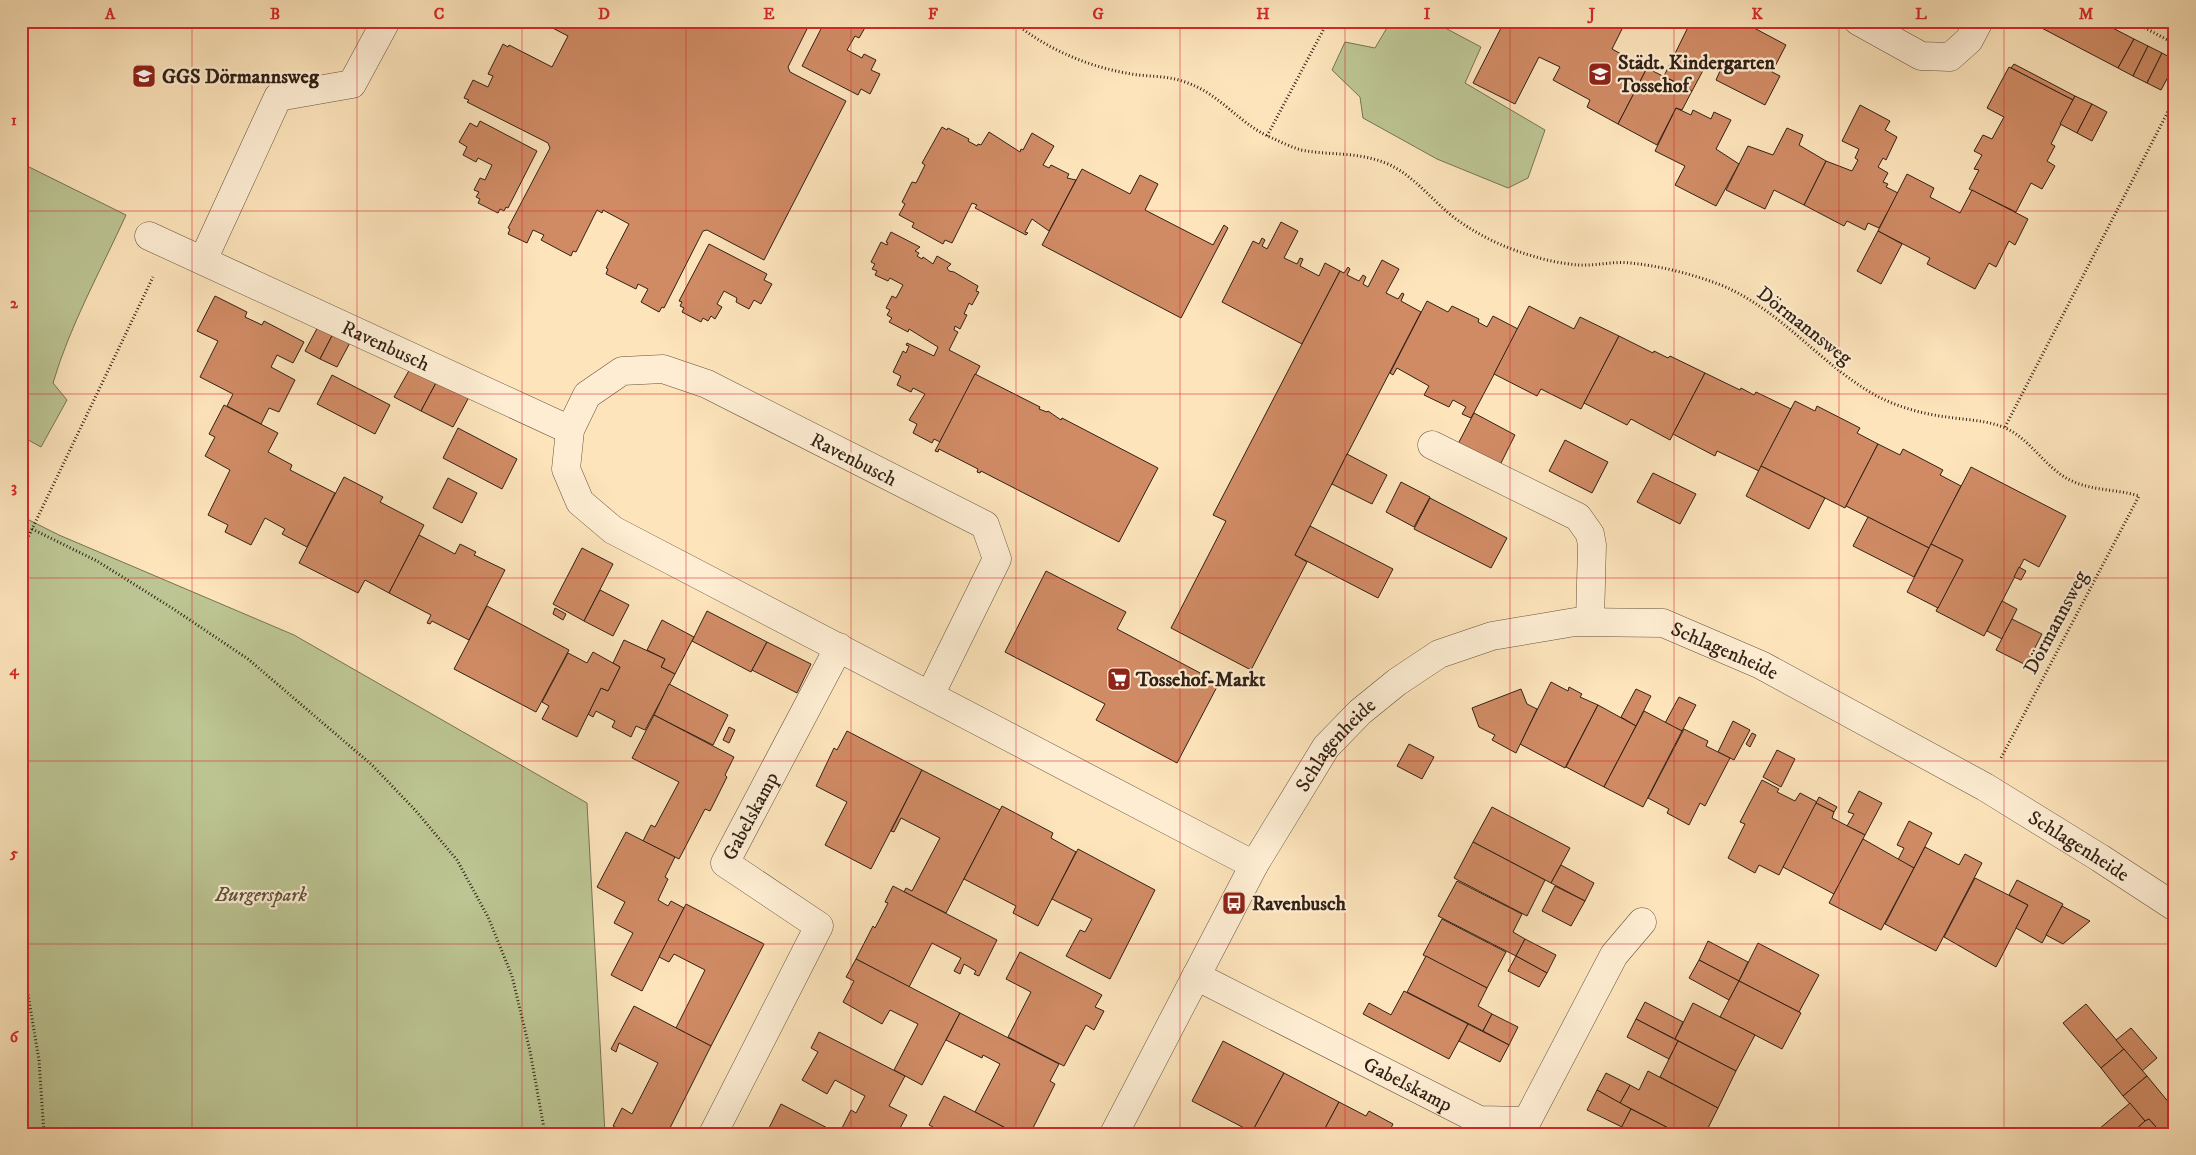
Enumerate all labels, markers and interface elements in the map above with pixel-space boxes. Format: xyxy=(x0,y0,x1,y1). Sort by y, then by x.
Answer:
text: A xyxy=(104,4,116,24)
text: B xyxy=(270,4,280,24)
text: C xyxy=(434,4,444,24)
text: D xyxy=(598,4,610,24)
text: E xyxy=(763,4,775,24)
text: F xyxy=(928,4,938,24)
text: G xyxy=(1092,4,1104,24)
text: H xyxy=(1256,4,1270,24)
text: I xyxy=(1424,4,1431,24)
text: J xyxy=(1587,4,1596,24)
text: K xyxy=(1751,4,1763,24)
text: L xyxy=(1915,4,1927,24)
text: M xyxy=(2079,4,2094,24)
place label: Städt. Kindergarten Tossehof xyxy=(1617,51,1775,99)
school or university icon: Städt. Kindergarten Tossehof xyxy=(1587,61,1613,87)
school or university icon: GGS Dörmannsweg xyxy=(131,63,157,89)
place label: GGS Dörmannsweg xyxy=(162,65,320,90)
text: 1 xyxy=(11,110,17,130)
street label: Dörmannsweg xyxy=(1752,281,1857,371)
text: 2 xyxy=(10,293,19,313)
street label: Ravenbusch xyxy=(337,316,434,378)
street label: Ravenbusch xyxy=(806,428,901,493)
text: 3 xyxy=(11,477,17,497)
street label: Dörmannsweg xyxy=(2019,566,2094,679)
street label: Schlagenheide xyxy=(1667,617,1782,686)
text: 4 xyxy=(8,660,19,680)
supermarket icon: Tossehof-Markt xyxy=(1106,666,1132,692)
place label: Tossehof-Markt xyxy=(1135,668,1266,693)
street label: Schlagenheide xyxy=(1291,693,1381,797)
street label: Gabelskamp xyxy=(718,768,785,865)
street label: Schlagenheide xyxy=(2023,806,2134,888)
text: 5 xyxy=(9,843,18,863)
park label: Burgerspark xyxy=(214,883,307,908)
bus stop icon: Ravenbusch xyxy=(1221,890,1247,916)
place label: Ravenbusch xyxy=(1252,892,1347,917)
text: 6 xyxy=(10,1027,20,1047)
street label: Gabelskamp xyxy=(1359,1052,1456,1118)

